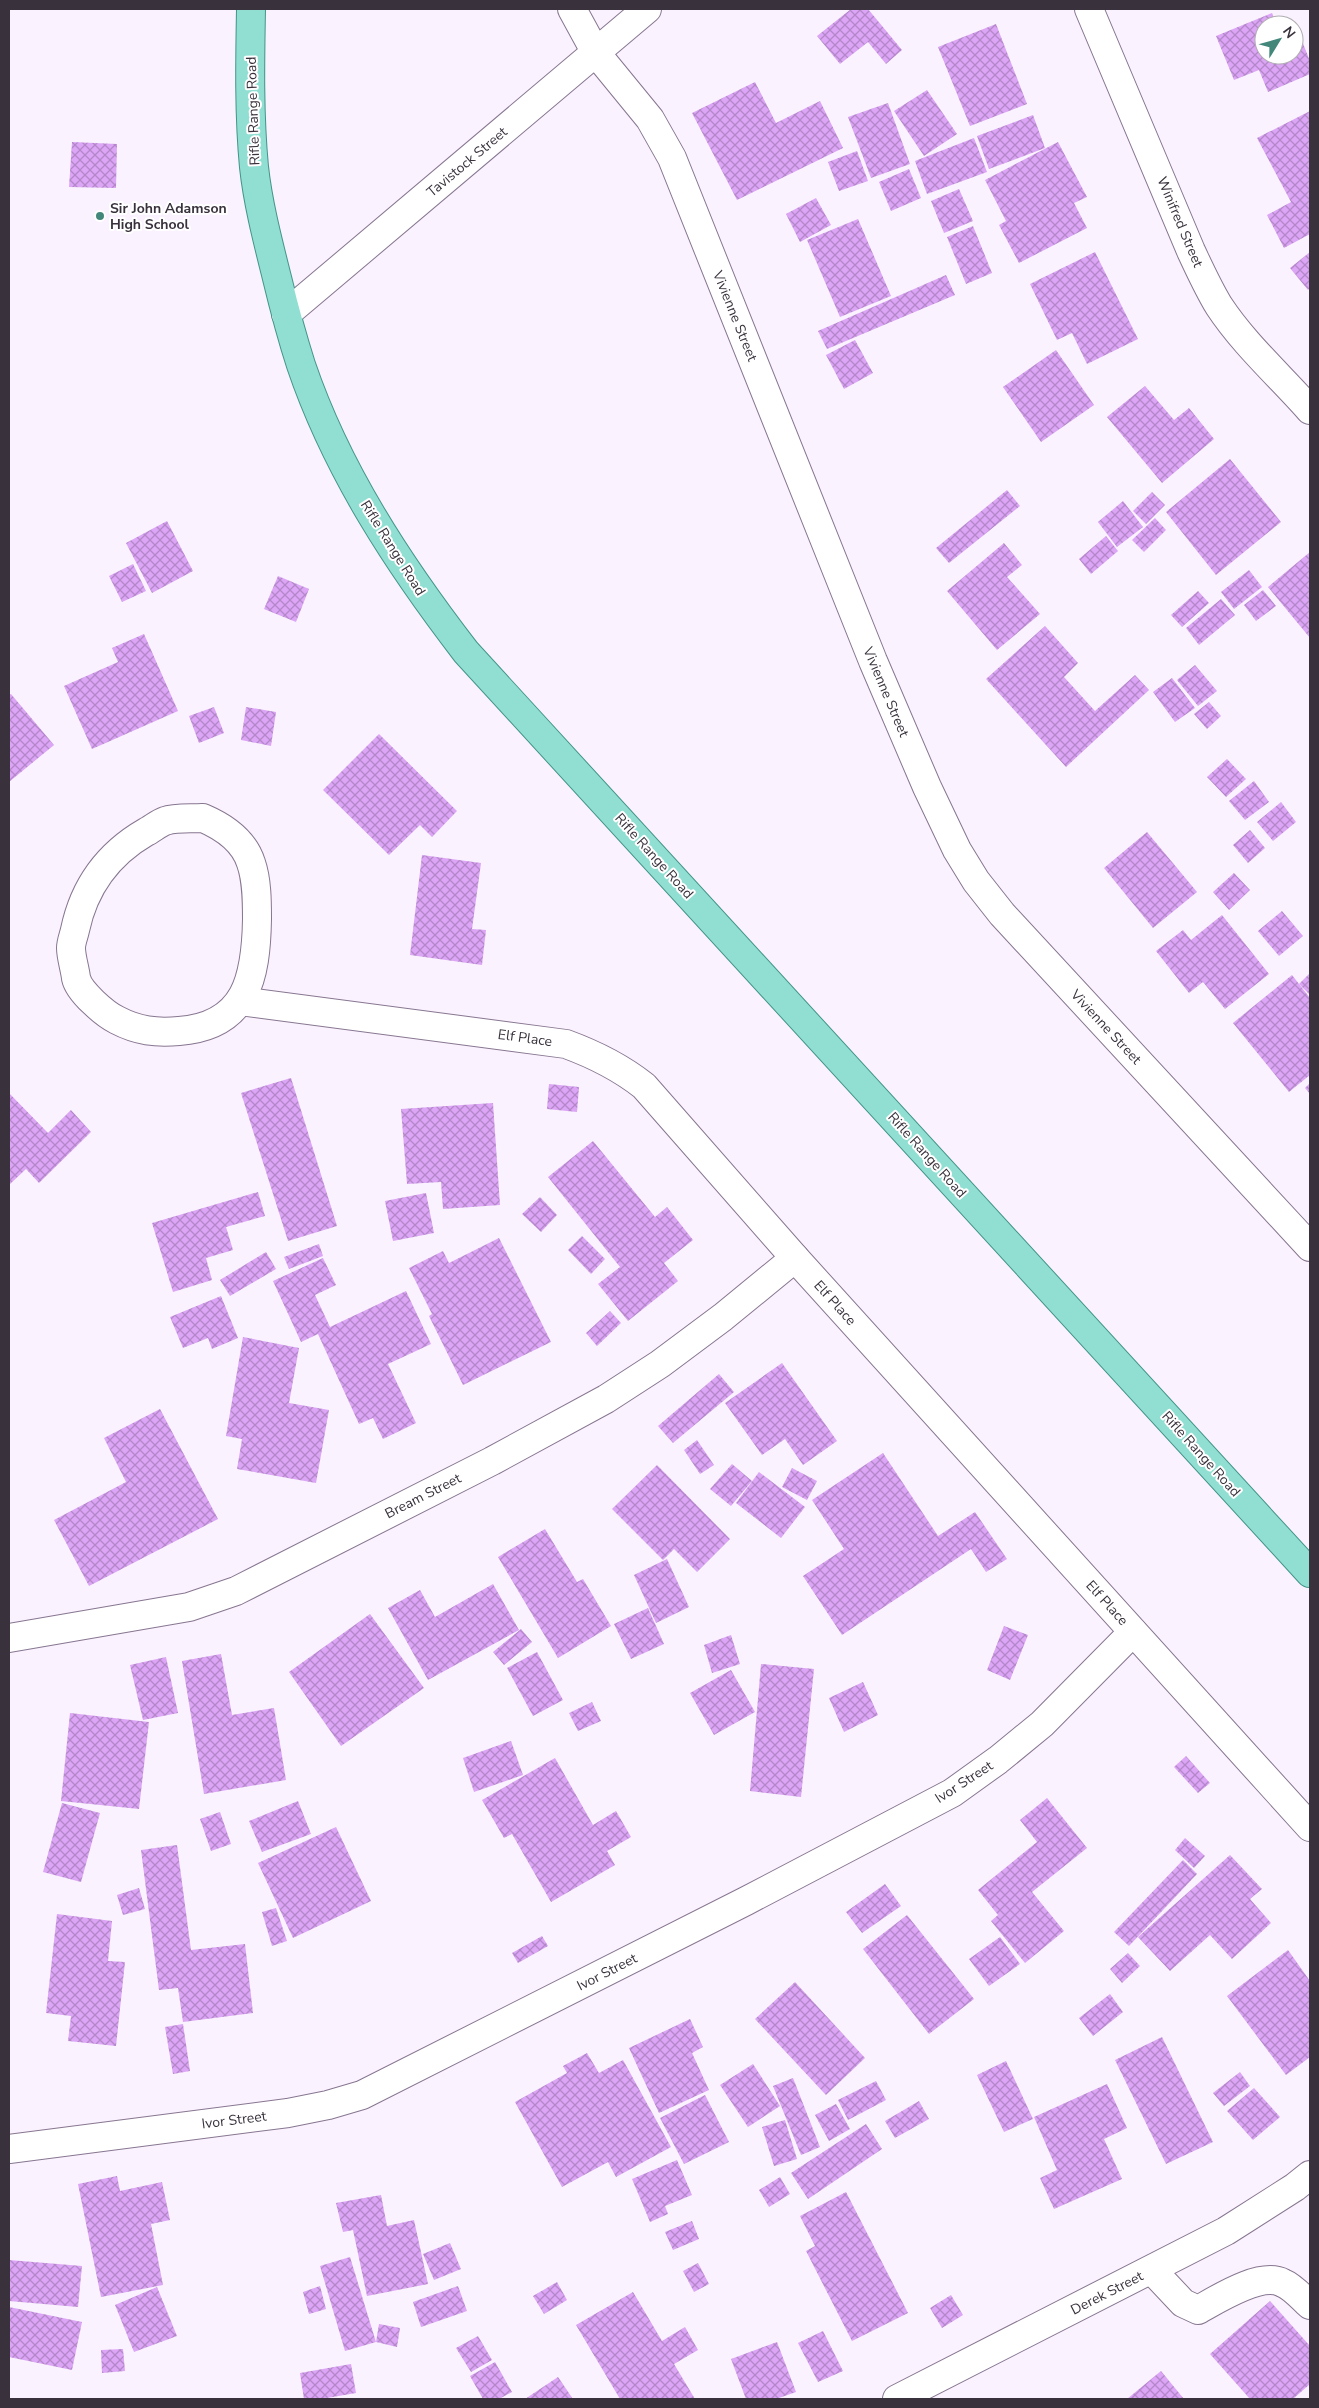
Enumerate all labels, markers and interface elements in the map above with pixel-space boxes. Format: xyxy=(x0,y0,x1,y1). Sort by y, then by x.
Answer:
north arrow xyxy=(1254,15,1304,65)
text: N xyxy=(1278,23,1300,42)
street label: Rifle Range Road xyxy=(242,56,264,166)
street label: Tavistock Street xyxy=(423,123,511,201)
street label: Winifred Street xyxy=(1152,174,1208,270)
place label: Sir John Adamson High School xyxy=(110,199,227,234)
marker: Sir John Adamson High School xyxy=(94,210,106,222)
street label: Vivienne Street xyxy=(708,267,762,364)
street label: Rifle Range Road xyxy=(356,497,430,599)
street label: Vivienne Street xyxy=(858,643,914,740)
street label: Rifle Range Road xyxy=(610,809,698,903)
street label: Vivienne Street xyxy=(1066,985,1146,1069)
street label: Elf Place xyxy=(497,1025,553,1051)
street label: Rifle Range Road xyxy=(883,1108,971,1202)
street label: Elf Place xyxy=(810,1276,860,1330)
street label: Rifle Range Road xyxy=(1157,1407,1245,1501)
street label: Bream Street xyxy=(382,1469,464,1523)
street label: Elf Place xyxy=(1082,1576,1132,1630)
street label: Ivor Street xyxy=(931,1756,997,1808)
street label: Ivor Street xyxy=(574,1949,640,1995)
street label: Ivor Street xyxy=(200,2107,268,2133)
street label: Derek Street xyxy=(1067,2267,1147,2319)

